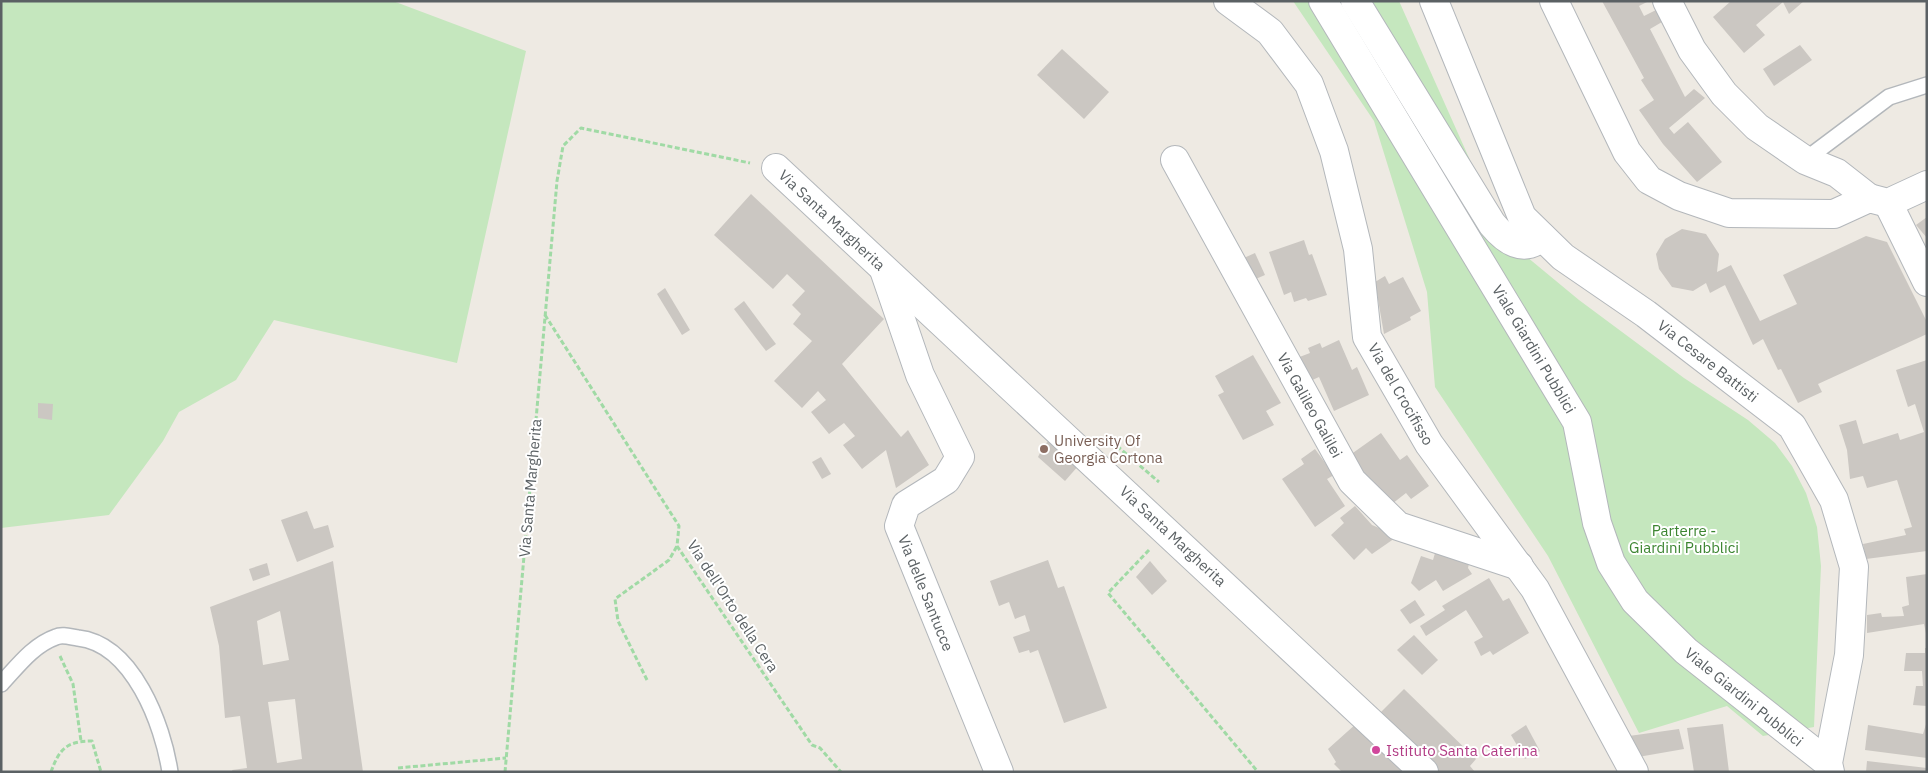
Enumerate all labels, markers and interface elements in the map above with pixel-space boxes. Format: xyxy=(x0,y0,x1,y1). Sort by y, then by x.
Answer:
street label: Via Santa Margherita xyxy=(775,166,889,274)
street label: Viale Giardini Pubblici xyxy=(1488,281,1580,417)
street label: Via Cesare Battisti xyxy=(1654,316,1762,406)
street label: Via del Crocifisso xyxy=(1364,340,1438,448)
street label: Via Galileo Galilei xyxy=(1273,349,1347,461)
street label: Via Santa Margherita xyxy=(514,418,546,558)
place label: University Of Georgia Cortona xyxy=(1054,431,1163,467)
marker: University Of Georgia Cortona xyxy=(1038,443,1050,455)
street label: Via Santa Margherita xyxy=(1116,482,1230,590)
park label: Parterre - Giardini Pubblici xyxy=(1629,521,1739,557)
street label: Via delle Santucce xyxy=(894,532,958,654)
street label: Via dell'Orto della Cera xyxy=(683,536,783,676)
street label: Viale Giardini Pubblici xyxy=(1681,643,1807,751)
place label: Istituto Santa Caterina xyxy=(1386,741,1538,760)
marker: Istituto Santa Caterina xyxy=(1370,744,1382,756)

